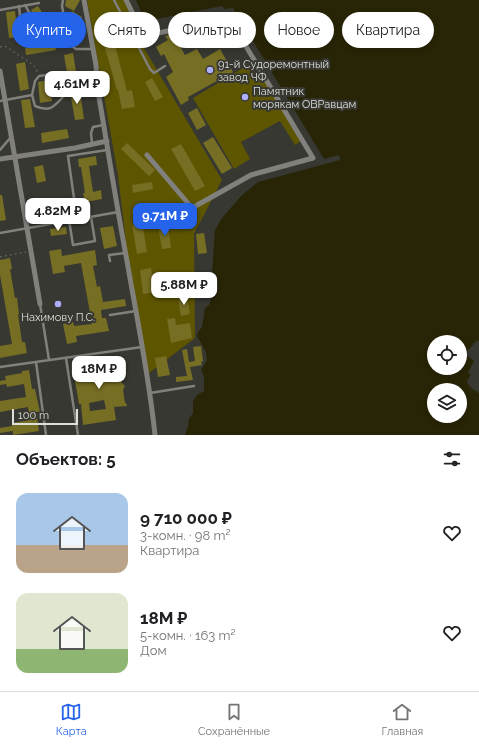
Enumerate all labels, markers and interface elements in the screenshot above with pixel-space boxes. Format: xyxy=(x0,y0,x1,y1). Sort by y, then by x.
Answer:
chip: Купить xyxy=(12,12,86,48)
chip: Снять xyxy=(94,12,160,48)
chip: Фильтры xyxy=(168,12,256,48)
chip: Новое xyxy=(264,12,334,48)
chip: Квартира xyxy=(342,12,434,48)
place label: 91-й Судоремонтный завод ЧФ xyxy=(218,58,329,84)
marker: 91-й Судоремонтный завод ЧФ xyxy=(205,65,215,75)
pin: 4.61M ₽ xyxy=(40,71,114,105)
text: 4.61M ₽ xyxy=(54,76,100,91)
place label: Памятник морякам ОВРавцам xyxy=(253,85,356,111)
marker: Памятник морякам ОВРавцам xyxy=(240,92,250,102)
pin: 4.82M ₽ xyxy=(21,198,95,232)
text: 4.82M ₽ xyxy=(34,203,82,218)
pin: 9.71M ₽ xyxy=(128,203,202,237)
text: 9.71M ₽ xyxy=(142,208,188,223)
pin: 5.88M ₽ xyxy=(147,272,221,306)
text: 5.88M ₽ xyxy=(160,277,208,292)
marker: Нахимову П.С. xyxy=(53,299,63,309)
place label: Нахимову П.С. xyxy=(21,311,95,324)
map controls xyxy=(427,335,467,423)
button: locate xyxy=(427,335,467,375)
pin: 18M ₽ xyxy=(71,356,127,390)
text: 18M ₽ xyxy=(81,361,117,376)
button: layers xyxy=(427,383,467,423)
scale bar xyxy=(12,407,78,426)
text: 100 m xyxy=(18,409,49,422)
icon: filters xyxy=(441,448,463,470)
text: Объектов: 5 xyxy=(16,449,116,469)
text: 9 710 000 ₽ xyxy=(140,508,232,528)
icon: home xyxy=(48,509,96,557)
icon: heart xyxy=(441,522,463,544)
text: 3-комн. · 98 m² xyxy=(140,528,230,543)
text: Квартира xyxy=(140,543,199,558)
text: 18M ₽ xyxy=(140,608,187,628)
icon: home xyxy=(48,609,96,657)
icon: heart xyxy=(441,622,463,644)
text: 5-комн. · 163 m² xyxy=(140,628,236,643)
text: Дом xyxy=(140,643,167,658)
tab: Карта xyxy=(56,701,87,738)
tab: Сохранённые xyxy=(198,701,270,738)
tab: Главная xyxy=(381,701,423,738)

